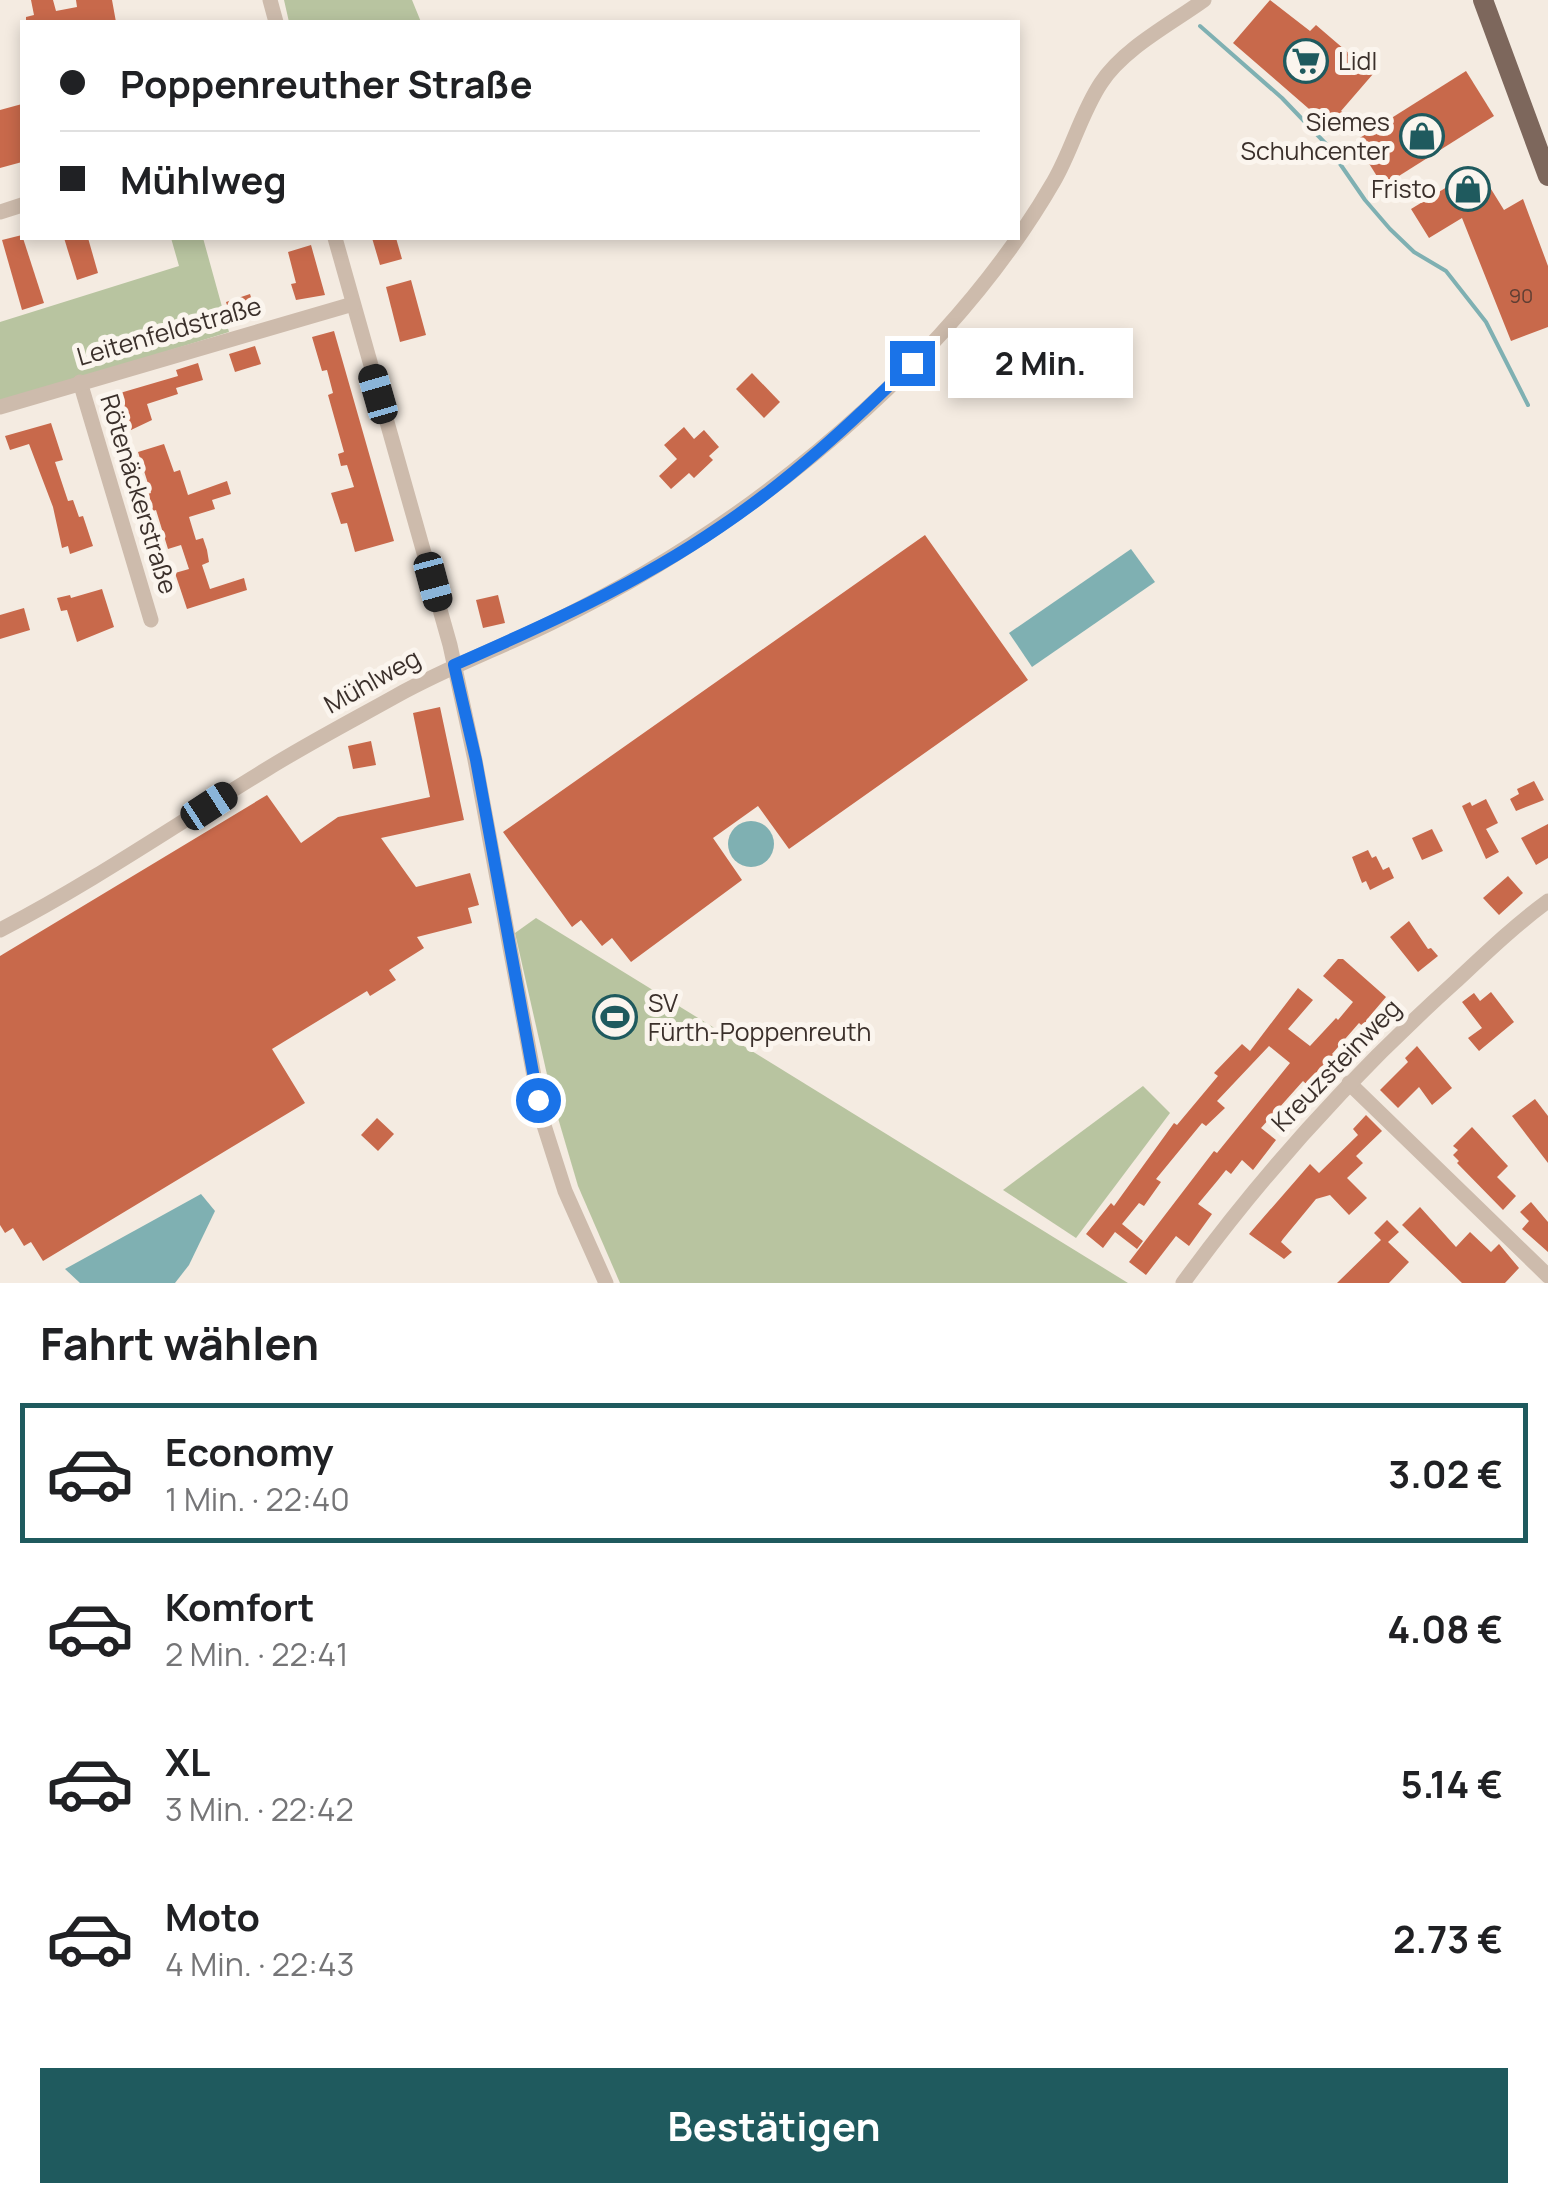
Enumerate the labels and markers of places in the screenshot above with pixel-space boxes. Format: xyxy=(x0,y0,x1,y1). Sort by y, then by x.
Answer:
supermarket icon: Lidl xyxy=(1283,38,1329,84)
place label: Lidl xyxy=(1338,43,1377,78)
place label: Siemes Schuhcenter xyxy=(1241,104,1390,168)
shop icon: Siemes Schuhcenter xyxy=(1399,113,1445,159)
shop icon: Fristo xyxy=(1445,166,1491,212)
place label: Fristo xyxy=(1371,171,1436,206)
place label: SV Fürth-Poppenreuth xyxy=(648,985,871,1049)
sports icon: SV Fürth-Poppenreuth xyxy=(592,994,638,1040)

